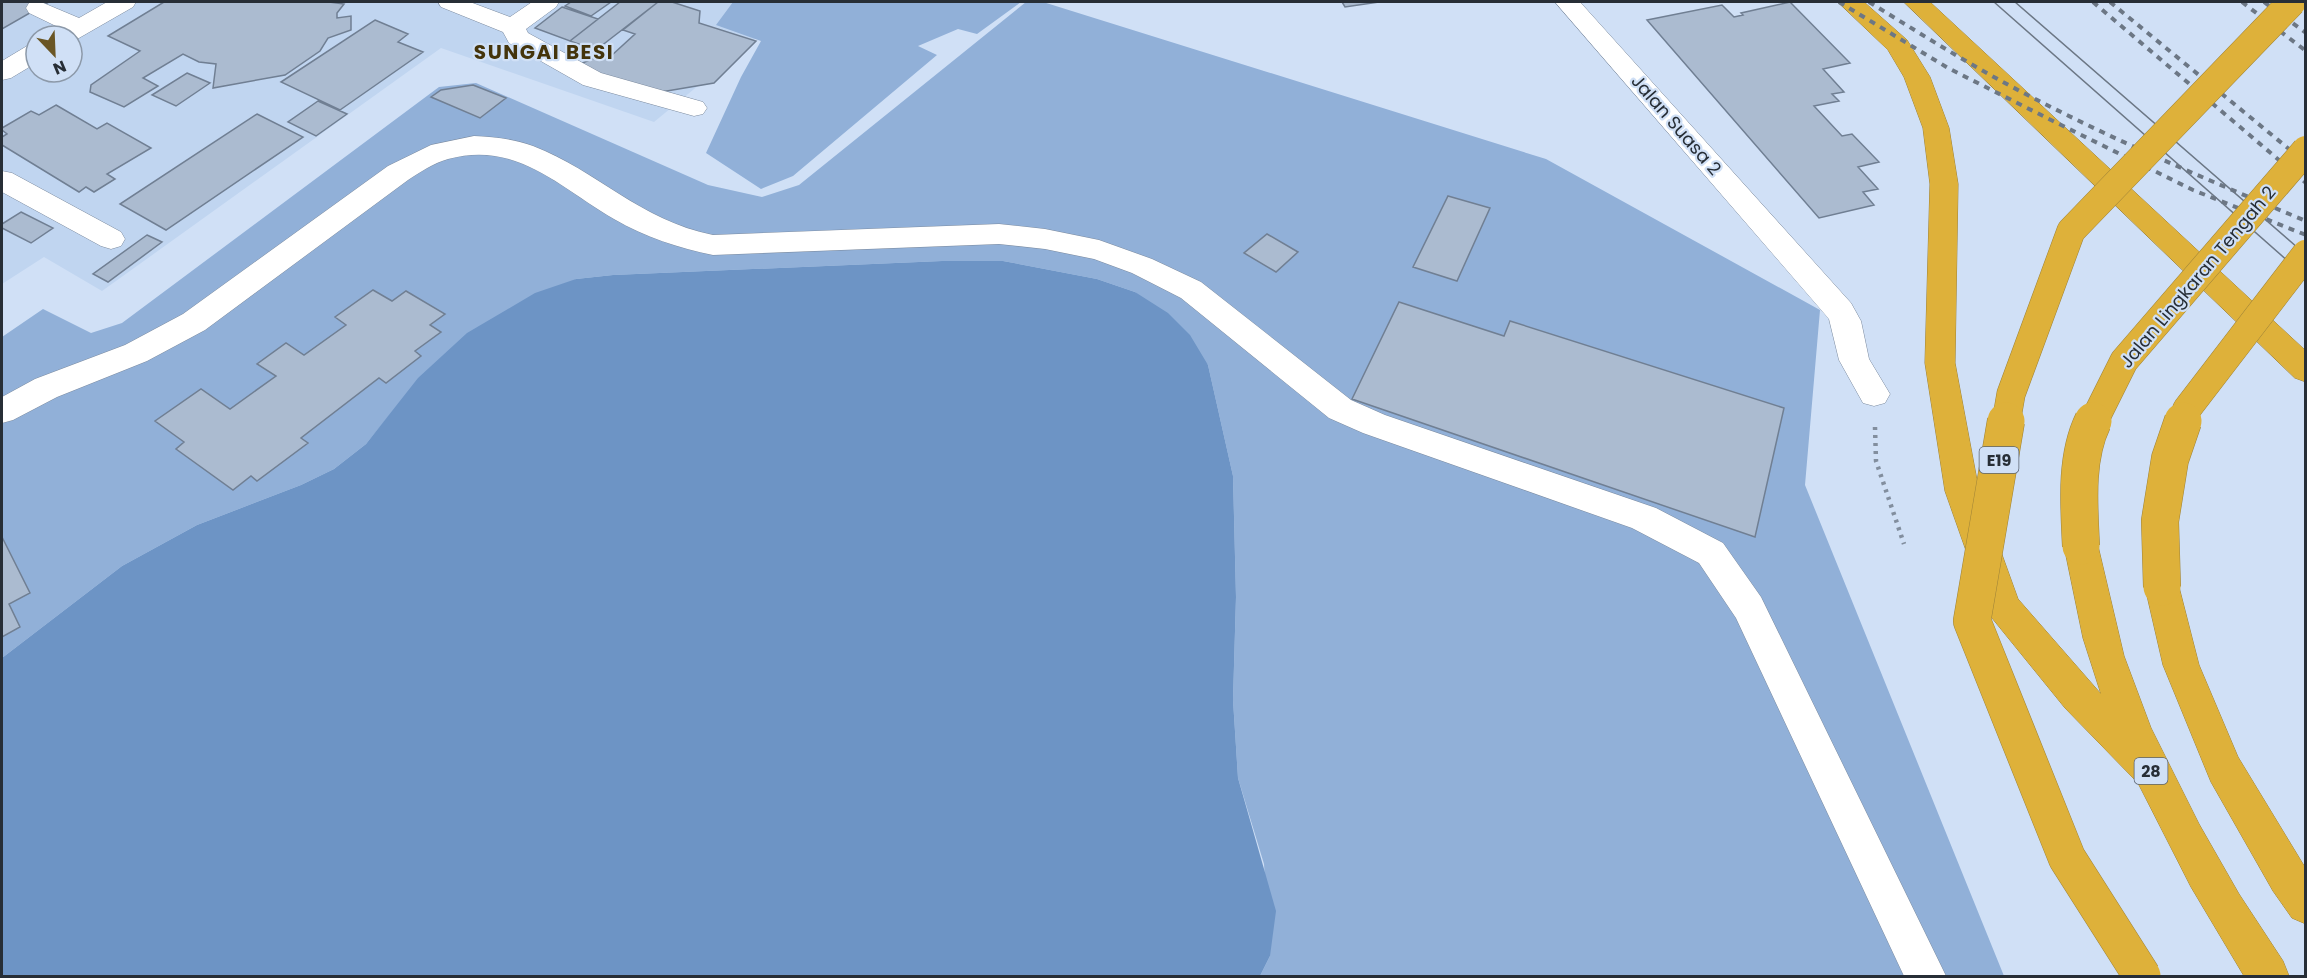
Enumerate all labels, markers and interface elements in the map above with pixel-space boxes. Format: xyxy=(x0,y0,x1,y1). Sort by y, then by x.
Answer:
north arrow xyxy=(24,24,84,84)
district label: SUNGAI BESI xyxy=(474,38,614,66)
text: N xyxy=(50,54,70,80)
street label: Jalan Suasa 2 xyxy=(1626,69,1727,180)
street label: Jalan Lingkaran Tengah 2 xyxy=(2114,180,2281,373)
road number: E19 xyxy=(1980,447,2018,473)
road number: 28 xyxy=(2134,758,2168,784)

